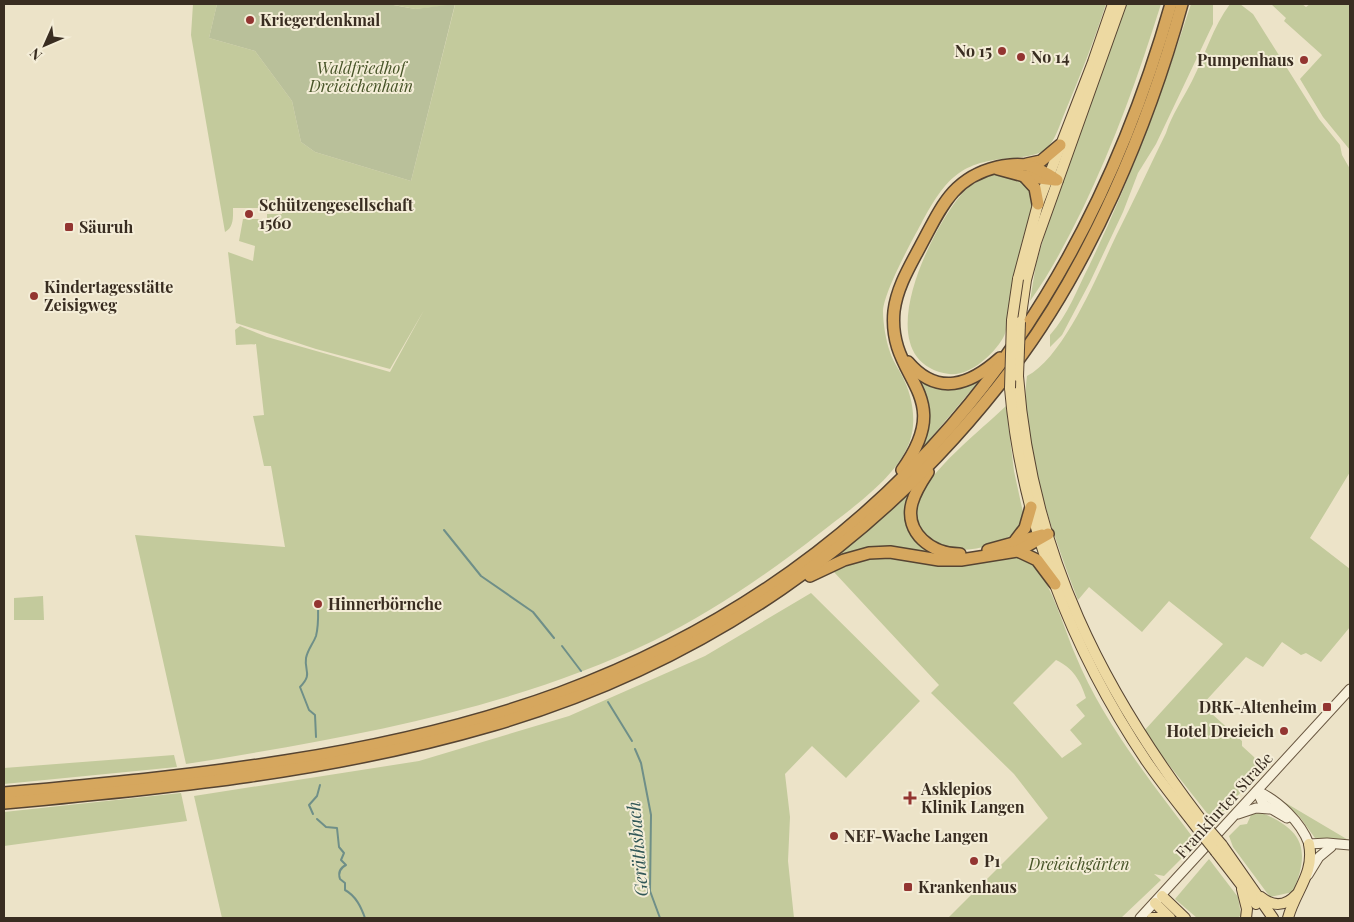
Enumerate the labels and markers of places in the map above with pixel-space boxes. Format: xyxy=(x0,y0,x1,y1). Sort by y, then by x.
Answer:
place label: Kriegerdenkmal xyxy=(260,9,380,30)
marker: Kriegerdenkmal xyxy=(244,14,256,26)
place label: No 15 xyxy=(955,40,992,61)
marker: No 15 xyxy=(996,45,1008,57)
place label: No 14 xyxy=(1031,46,1070,67)
place label: Pumpenhaus xyxy=(1197,49,1294,70)
marker: No 14 xyxy=(1015,51,1027,63)
marker: Pumpenhaus xyxy=(1298,54,1310,66)
place label: Schützengesellschaft 1560 xyxy=(259,194,414,233)
marker: Schützengesellschaft 1560 xyxy=(243,208,255,220)
place label: Säuruh xyxy=(79,216,133,237)
marker: Säuruh xyxy=(63,221,75,233)
place label: Kindertagesstätte Zeisigweg xyxy=(44,276,173,315)
marker: Kindertagesstätte Zeisigweg xyxy=(28,290,40,302)
place label: Hinnerbörnche xyxy=(328,593,442,614)
marker: Hinnerbörnche xyxy=(312,598,324,610)
place label: DRK-Altenheim xyxy=(1199,696,1318,717)
marker: DRK-Altenheim xyxy=(1321,701,1333,713)
place label: Hotel Dreieich xyxy=(1167,720,1274,741)
marker: Hotel Dreieich xyxy=(1278,725,1290,737)
place label: Asklepios Klinik Langen xyxy=(920,778,1025,817)
marker: Asklepios Klinik Langen xyxy=(903,791,917,805)
place label: NEF-Wache Langen xyxy=(844,825,989,846)
marker: NEF-Wache Langen xyxy=(828,830,840,842)
place label: P1 xyxy=(984,850,1000,871)
marker: P1 xyxy=(968,855,980,867)
place label: Krankenhaus xyxy=(918,876,1017,897)
marker: Krankenhaus xyxy=(902,881,914,893)

